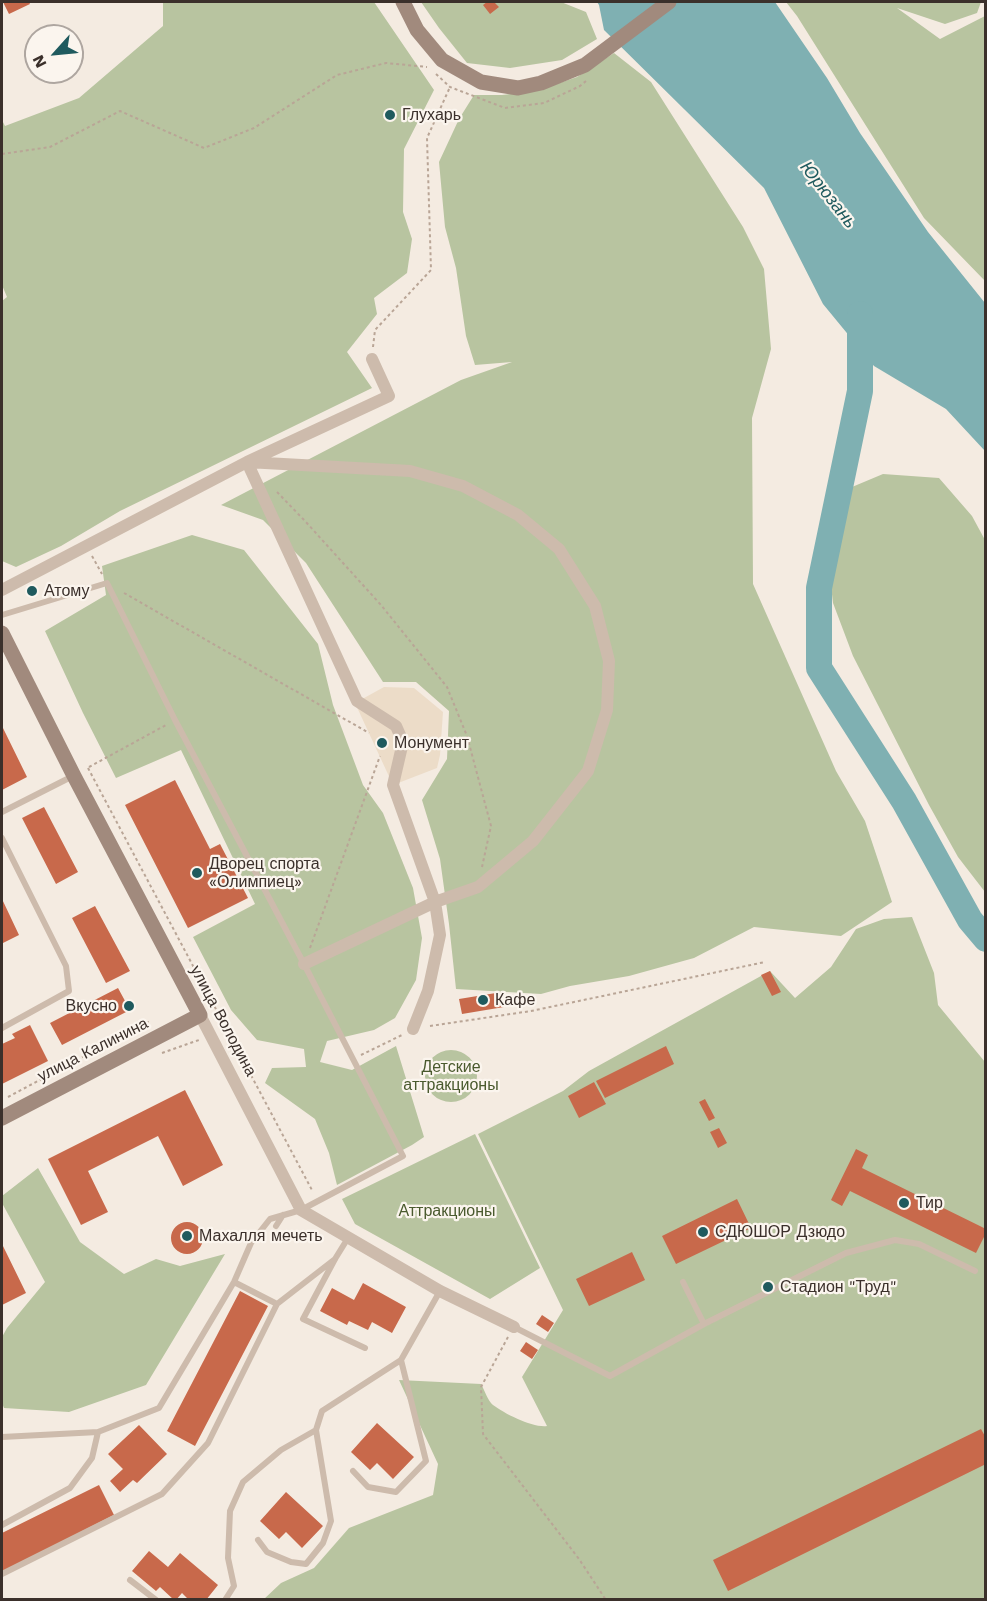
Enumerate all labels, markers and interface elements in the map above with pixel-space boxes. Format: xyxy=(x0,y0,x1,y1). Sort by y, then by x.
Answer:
north arrow xyxy=(24,24,84,84)
text: N xyxy=(28,52,50,71)
place label: Глухарь xyxy=(402,105,461,125)
marker: Глухарь xyxy=(383,108,397,122)
water label: Юрюзань xyxy=(795,157,861,233)
place label: Атому xyxy=(44,581,90,601)
marker: Атому xyxy=(25,584,39,598)
place label: Монумент xyxy=(394,733,469,753)
marker: Монумент xyxy=(375,736,389,750)
place label: Дворец спорта «Олимпиец» xyxy=(209,854,320,892)
marker: Дворец спорта «Олимпиец» xyxy=(190,866,204,880)
street label: улица Володина xyxy=(186,962,260,1080)
place label: Кафе xyxy=(495,990,535,1010)
marker: Кафе xyxy=(476,993,490,1007)
place label: Вкусно xyxy=(66,996,117,1016)
marker: Вкусно xyxy=(122,999,136,1013)
street label: улица Калинина xyxy=(35,1014,151,1086)
park label: Детские аттракционы xyxy=(403,1057,499,1095)
place label: Тир xyxy=(916,1193,943,1213)
marker: Тир xyxy=(897,1196,911,1210)
park label: Аттракционы xyxy=(398,1201,496,1221)
place label: СДЮШОР Дзюдо xyxy=(715,1222,845,1242)
marker: СДЮШОР Дзюдо xyxy=(696,1225,710,1239)
place label: Махалля мечеть xyxy=(199,1226,323,1246)
marker: Махалля мечеть xyxy=(180,1229,194,1243)
place label: Стадион "Труд" xyxy=(780,1277,896,1297)
marker: Стадион "Труд" xyxy=(761,1280,775,1294)

